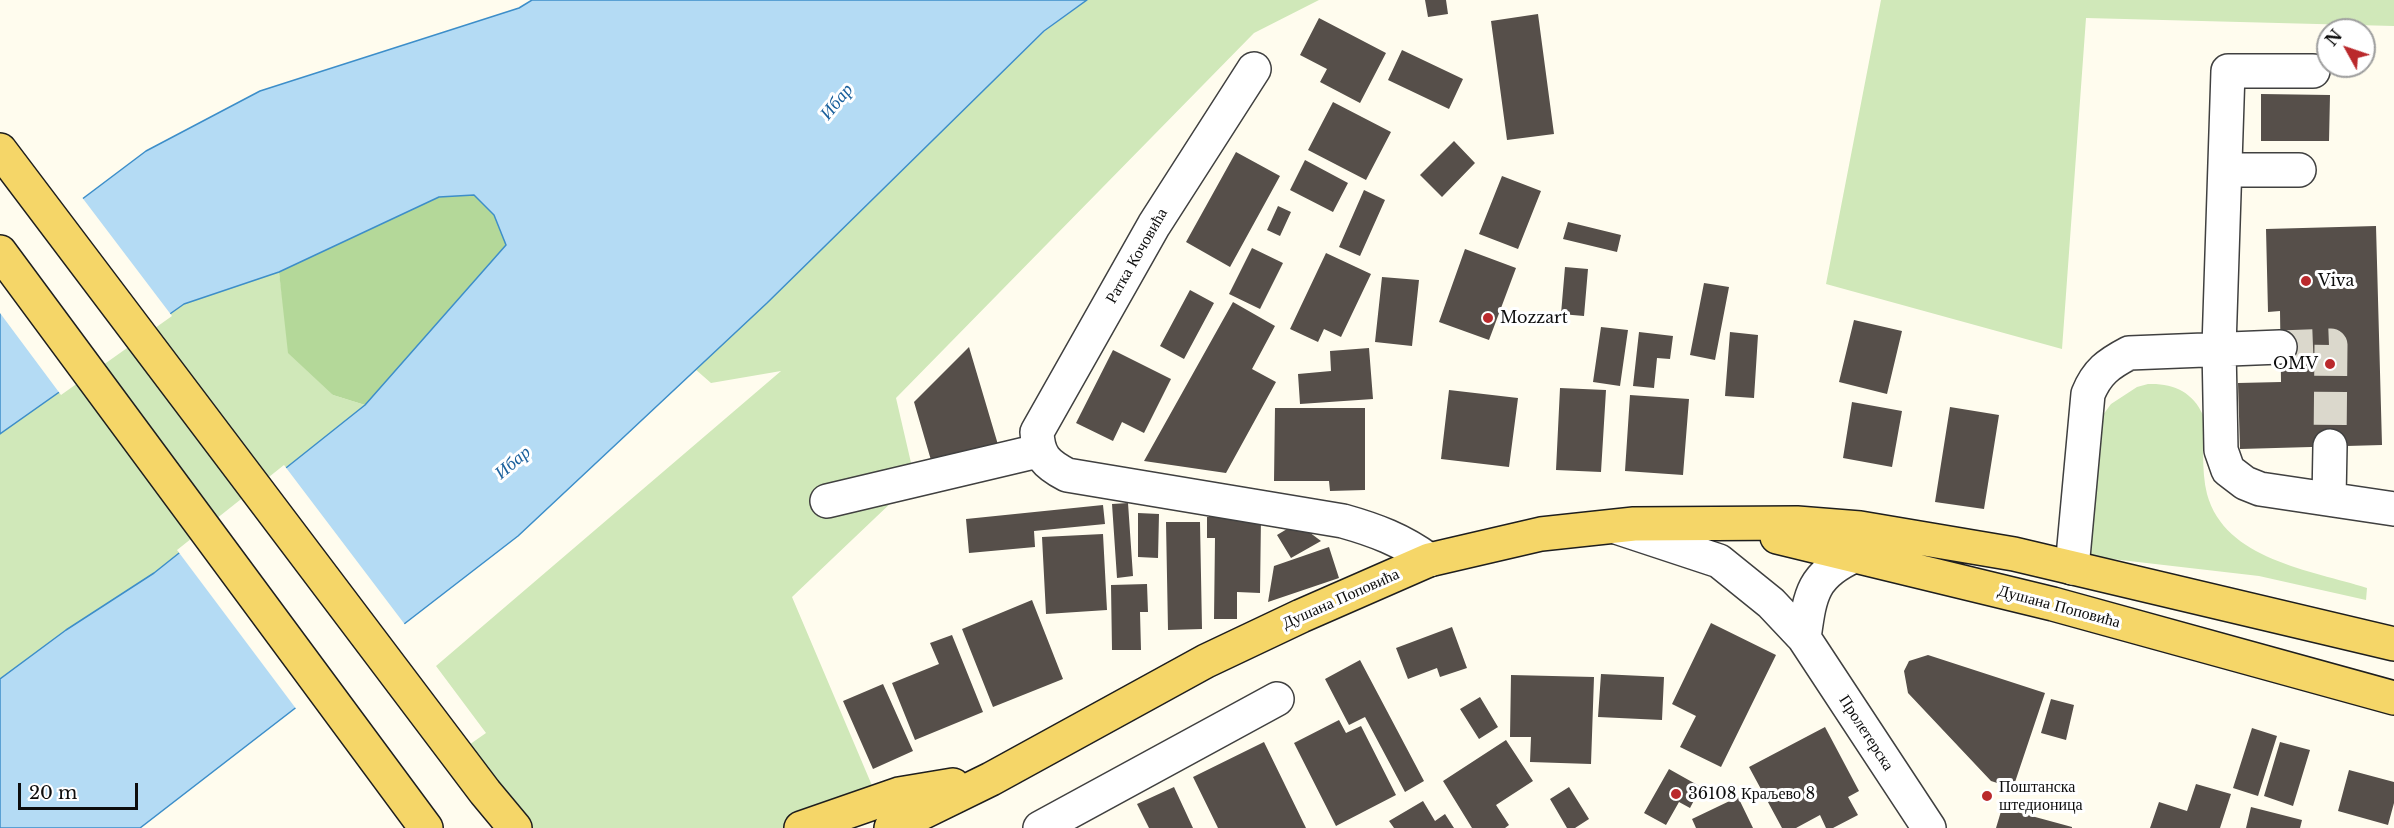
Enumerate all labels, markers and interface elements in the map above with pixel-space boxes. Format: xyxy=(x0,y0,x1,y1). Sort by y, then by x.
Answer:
north arrow xyxy=(2316,18,2376,78)
text: N xyxy=(2321,26,2346,50)
water label: Ибар xyxy=(816,80,858,124)
street label: Ратка Кочовића xyxy=(1102,205,1172,307)
place label: Viva xyxy=(2318,271,2354,291)
marker: Viva xyxy=(2299,274,2313,288)
place label: Mozzart xyxy=(1500,308,1568,328)
marker: Mozzart xyxy=(1481,311,1495,325)
place label: OMV xyxy=(2273,354,2318,374)
marker: OMV xyxy=(2323,357,2337,371)
water label: Ибар xyxy=(491,442,535,484)
street label: Душана Поповића xyxy=(1280,565,1402,633)
street label: Душана Поповића xyxy=(1996,581,2122,633)
street label: Пролетерска xyxy=(1834,692,1898,774)
scale bar xyxy=(21,771,141,809)
place label: Поштанска штедионица xyxy=(1999,777,2083,815)
text: 20 m xyxy=(29,782,77,804)
place label: 36108 Краљево 8 xyxy=(1688,784,1815,804)
marker: 36108 Краљево 8 xyxy=(1669,787,1683,801)
marker: Поштанска штедионица xyxy=(1980,789,1994,803)

